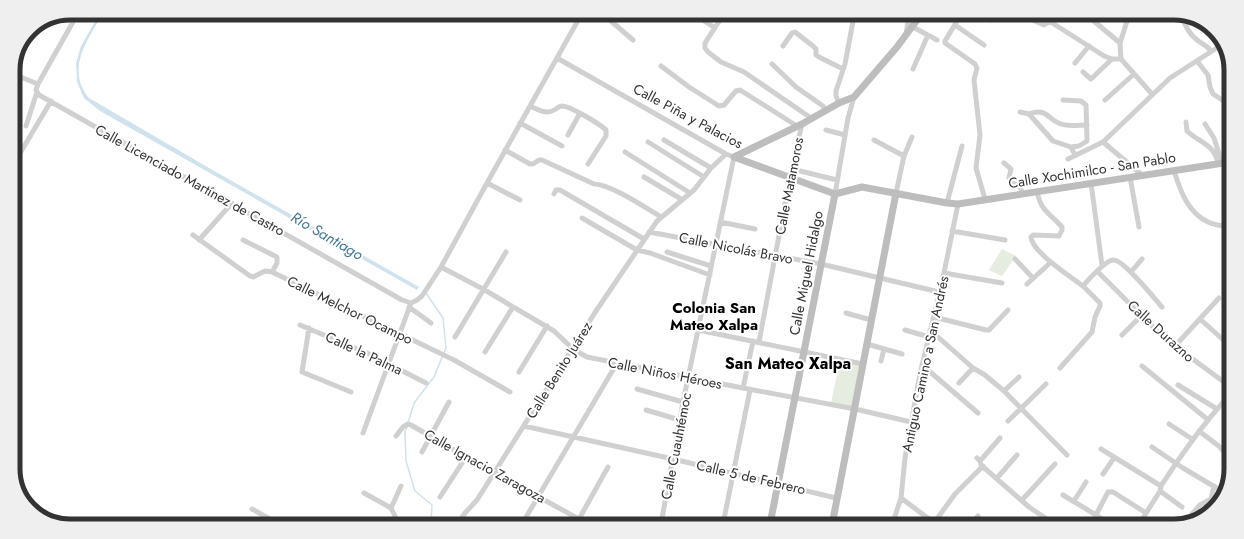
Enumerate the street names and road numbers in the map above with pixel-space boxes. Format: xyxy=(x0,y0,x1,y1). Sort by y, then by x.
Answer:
street label: Calle Piña y Palacios xyxy=(630,79,747,154)
street label: Calle Licenciado Martínez de Castro xyxy=(92,119,289,241)
street label: Calle Matamoros xyxy=(770,135,808,236)
street label: Calle Xochimilco - San Pablo xyxy=(1007,147,1177,193)
street label: Calle Miguel Hidalgo xyxy=(784,209,828,337)
street label: Calle Nicolás Bravo xyxy=(677,227,795,269)
street label: Calle Melchor Ocampo xyxy=(284,271,417,349)
street label: Antiguo Camino a San Andrés xyxy=(897,274,954,454)
street label: Calle Durazno xyxy=(1123,295,1199,367)
street label: Calle Benito Juárez xyxy=(521,317,597,422)
street label: Calle la Palma xyxy=(322,326,406,380)
street label: Calle Niños Héroes xyxy=(606,352,724,394)
street label: Calle Cuauhtémoc xyxy=(656,391,696,501)
street label: Calle Ignacio Zaragoza xyxy=(421,424,549,508)
street label: Calle 5 de Febrero xyxy=(694,455,808,499)

